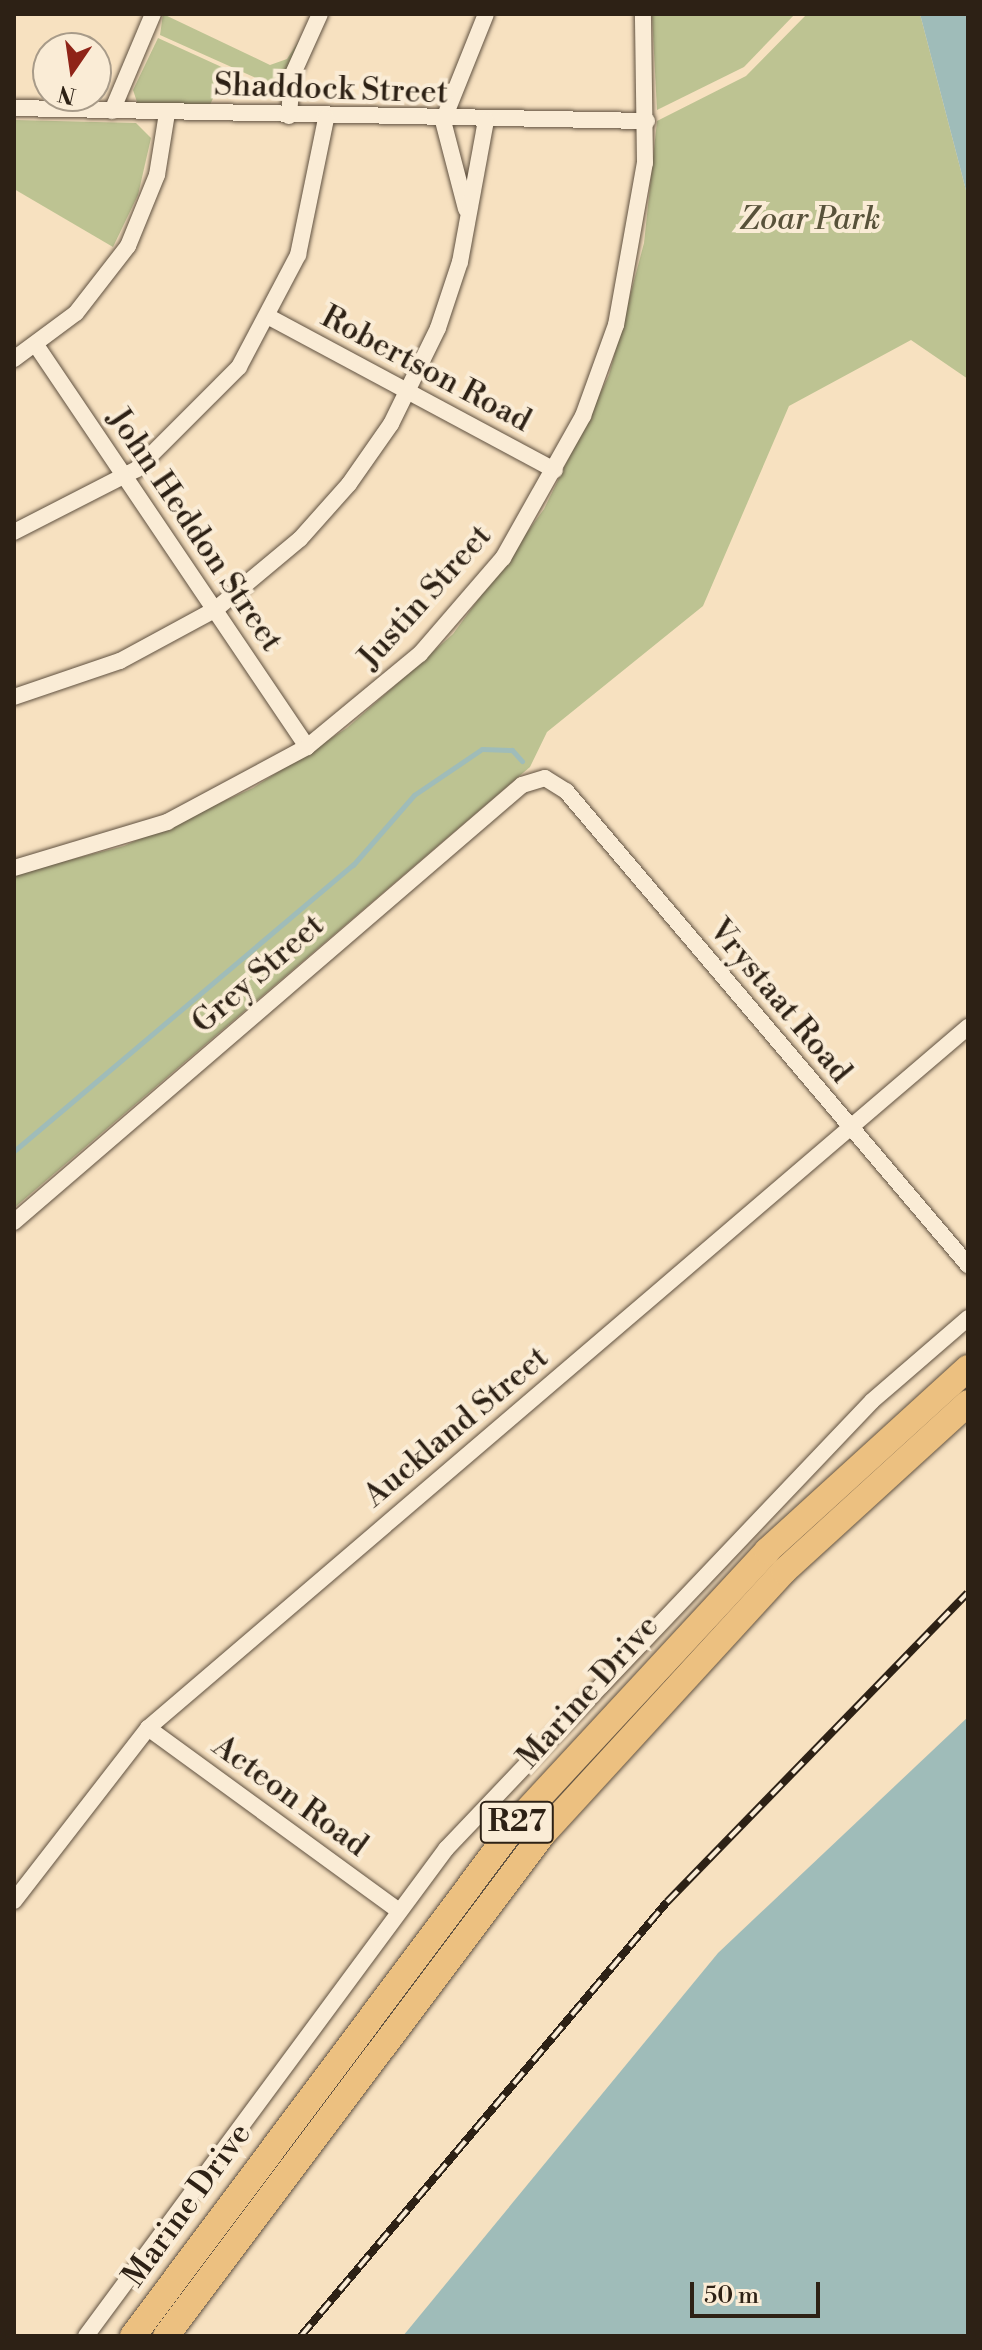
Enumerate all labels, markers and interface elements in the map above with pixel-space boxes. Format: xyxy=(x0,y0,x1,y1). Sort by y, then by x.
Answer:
north arrow xyxy=(32,32,112,112)
street label: Shaddock Street xyxy=(213,66,449,112)
text: N xyxy=(55,79,78,109)
park label: Zoar Park xyxy=(739,200,881,238)
street label: Robertson Road xyxy=(314,298,538,440)
street label: John Heddon Street xyxy=(99,401,291,659)
street label: Justin Street xyxy=(350,517,500,677)
street label: Grey Street xyxy=(184,906,332,1042)
street label: Vrystaat Road xyxy=(700,911,860,1091)
street label: Auckland Street xyxy=(356,1339,556,1515)
street label: Marine Drive xyxy=(509,1608,667,1776)
street label: Acteon Road xyxy=(205,1727,375,1865)
road number: R27 xyxy=(479,1796,555,1848)
street label: Marine Drive xyxy=(115,2116,259,2294)
scale bar xyxy=(694,2266,824,2316)
text: 50 m xyxy=(704,2281,759,2311)

